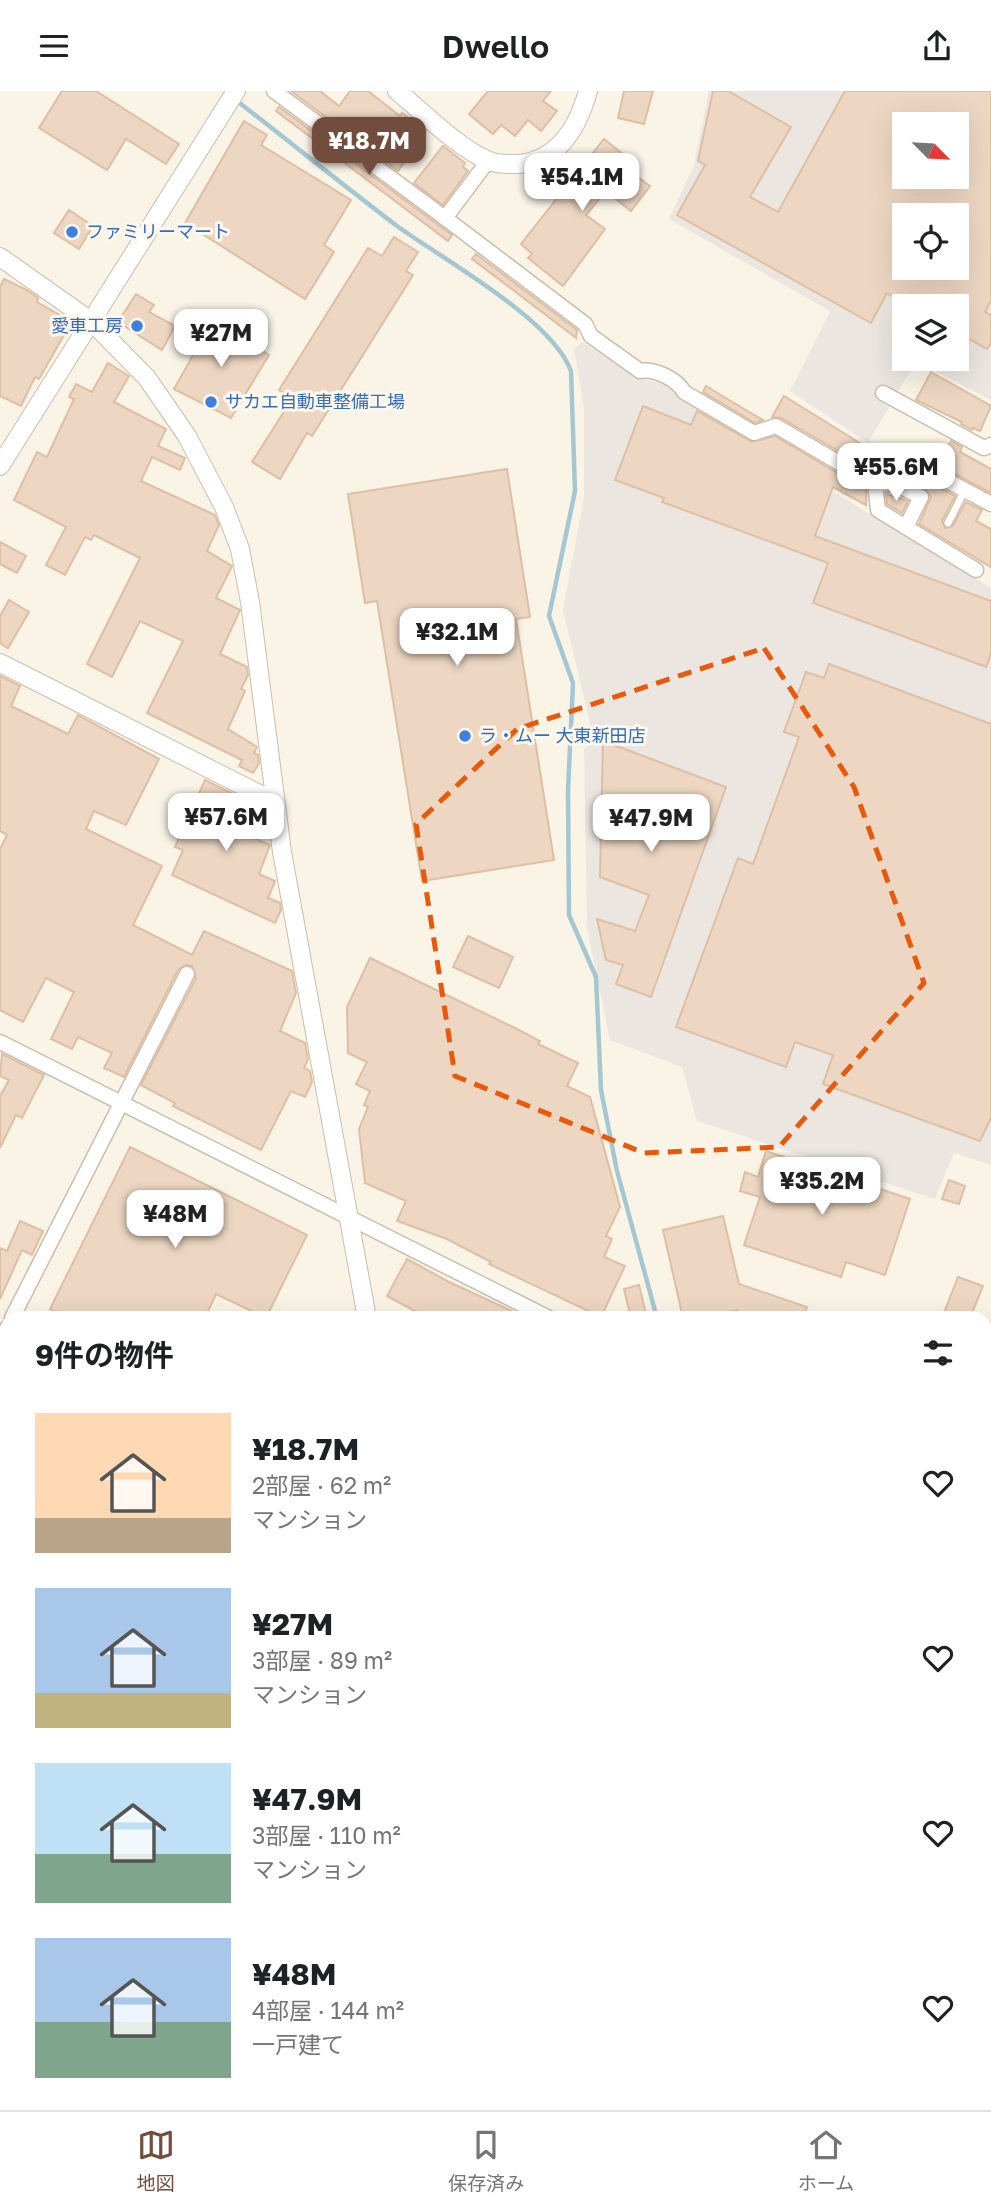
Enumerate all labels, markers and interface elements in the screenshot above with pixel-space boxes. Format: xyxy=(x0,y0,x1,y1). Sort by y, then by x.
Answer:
icon: menu xyxy=(35,27,73,65)
text: Dwello xyxy=(442,27,549,65)
icon: share xyxy=(918,27,956,65)
north arrow xyxy=(892,112,970,189)
map controls xyxy=(892,112,969,371)
pin: ¥18.7M xyxy=(312,118,426,177)
text: ¥18.7M xyxy=(328,126,410,154)
pin: ¥54.1M xyxy=(525,153,639,213)
text: ¥54.1M xyxy=(540,162,624,190)
button: locate xyxy=(892,203,969,280)
place label: ファミリーマート xyxy=(86,220,230,242)
marker: ファミリーマート xyxy=(64,224,80,240)
button: layers xyxy=(892,294,969,371)
pin: ¥27M xyxy=(180,309,262,369)
place label: 愛車工房 xyxy=(51,314,123,336)
marker: 愛車工房 xyxy=(129,318,145,334)
text: ¥27M xyxy=(190,318,252,346)
place label: サカエ自動車整備工場 xyxy=(225,390,405,412)
marker: サカエ自動車整備工場 xyxy=(203,394,219,410)
pin: ¥55.6M xyxy=(839,443,953,503)
text: ¥55.6M xyxy=(853,452,939,480)
pin: ¥32.1M xyxy=(400,609,514,668)
text: ¥32.1M xyxy=(416,617,498,645)
place label: ラ・ムー 大東新田店 xyxy=(479,724,646,746)
marker: ラ・ムー 大東新田店 xyxy=(457,728,473,744)
pin: ¥57.6M xyxy=(169,793,283,853)
pin: ¥47.9M xyxy=(594,795,708,854)
text: ¥57.6M xyxy=(184,802,268,830)
text: ¥47.9M xyxy=(609,803,693,831)
pin: ¥35.2M xyxy=(765,1157,879,1217)
text: ¥35.2M xyxy=(779,1166,865,1194)
pin: ¥48M xyxy=(134,1191,216,1250)
text: ¥48M xyxy=(143,1199,207,1227)
icon: filters xyxy=(919,1334,957,1372)
text: 9件の物件 xyxy=(35,1337,174,1373)
text: ¥18.7M xyxy=(252,1431,359,1467)
icon: home xyxy=(91,1441,175,1525)
icon: heart xyxy=(919,1464,957,1502)
text: 2部屋 · 62 m² xyxy=(252,1471,391,1499)
text: マンション xyxy=(252,1505,367,1533)
text: ¥27M xyxy=(252,1606,333,1642)
icon: home xyxy=(91,1616,175,1700)
icon: heart xyxy=(919,1639,957,1677)
text: 3部屋 · 89 m² xyxy=(252,1646,392,1674)
text: マンション xyxy=(252,1680,367,1708)
text: ¥47.9M xyxy=(252,1781,362,1817)
icon: home xyxy=(91,1791,175,1875)
icon: heart xyxy=(919,1814,957,1852)
text: 3部屋 · 110 m² xyxy=(252,1821,401,1849)
text: マンション xyxy=(252,1855,367,1883)
text: ¥48M xyxy=(252,1956,336,1992)
icon: home xyxy=(91,1966,175,2050)
icon: heart xyxy=(919,1989,957,2027)
text: 4部屋 · 144 m² xyxy=(252,1996,404,2024)
text: 一戸建て xyxy=(252,2030,344,2058)
tab: 地図 xyxy=(137,2126,175,2195)
tab: 保存済み xyxy=(448,2126,524,2195)
tab: ホーム xyxy=(798,2126,854,2195)

